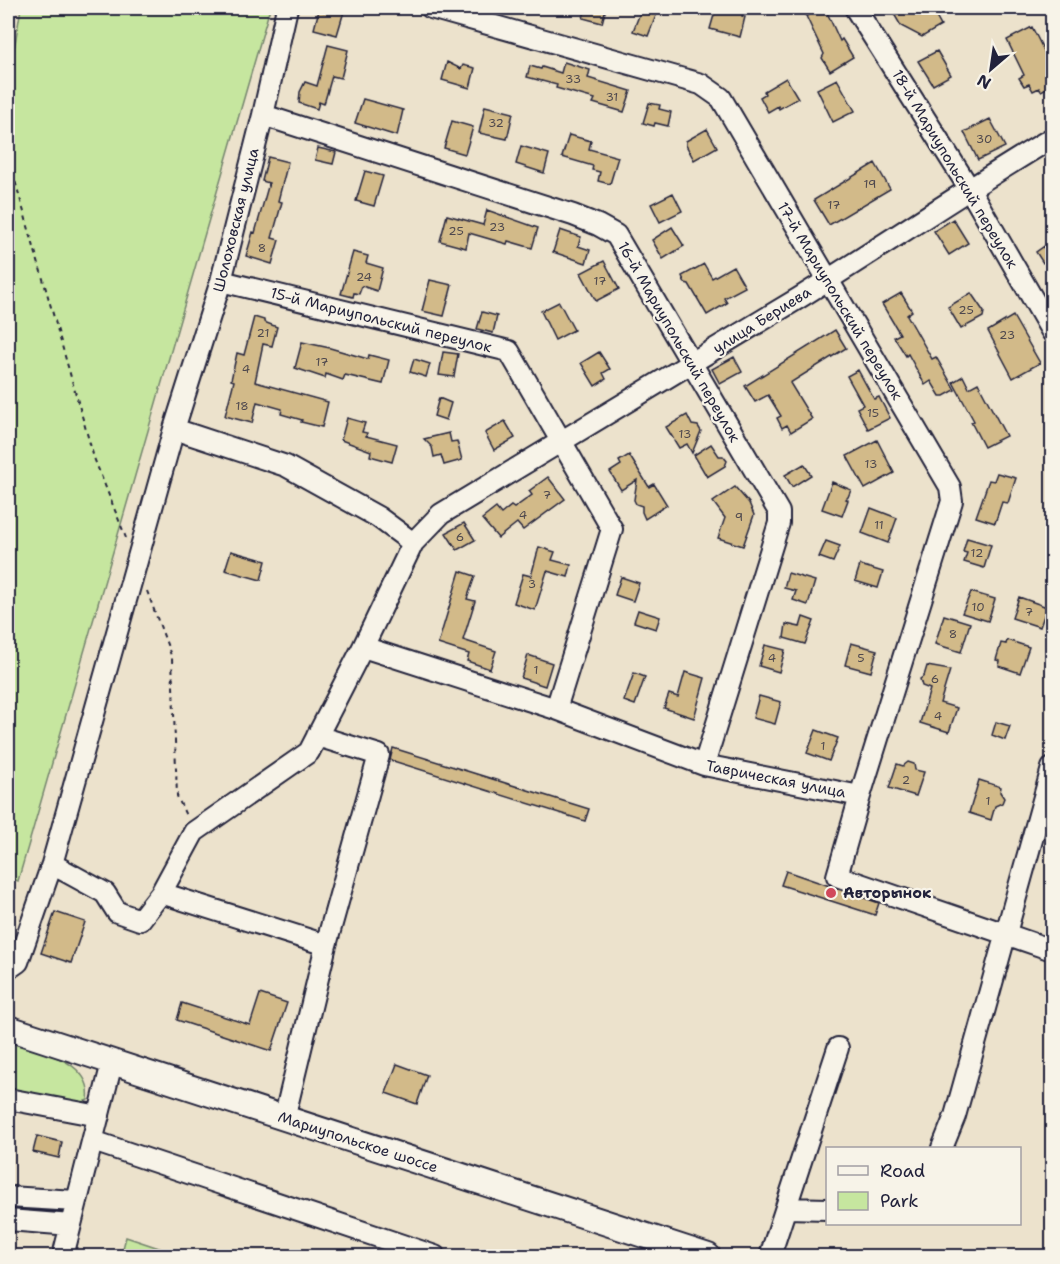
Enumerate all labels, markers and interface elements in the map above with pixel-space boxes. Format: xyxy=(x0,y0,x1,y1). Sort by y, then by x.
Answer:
north arrow xyxy=(961,39,1021,99)
street label: 18-й Мариупольский переулок xyxy=(888,66,1022,272)
text: N xyxy=(973,69,995,94)
house number: 33 xyxy=(565,71,581,87)
house number: 31 xyxy=(606,89,618,105)
house number: 32 xyxy=(488,115,504,131)
house number: 30 xyxy=(976,131,992,147)
street label: Шолоховская улица xyxy=(208,145,264,294)
house number: 19 xyxy=(864,176,876,192)
house number: 17 xyxy=(828,197,840,213)
street label: 17-й Мариупольский переулок xyxy=(773,198,907,404)
house number: 23 xyxy=(489,219,505,235)
house number: 25 xyxy=(448,223,464,239)
street label: 16-й Мариупольский переулок xyxy=(613,238,745,446)
house number: 8 xyxy=(258,240,266,256)
house number: 24 xyxy=(356,269,372,285)
house number: 17 xyxy=(594,273,606,289)
street label: улица Бериева xyxy=(709,281,815,358)
street label: 15-й Мариупольский переулок xyxy=(268,283,494,357)
house number: 25 xyxy=(958,302,974,318)
house number: 21 xyxy=(257,325,269,341)
house number: 23 xyxy=(999,327,1015,343)
house number: 17 xyxy=(316,354,328,370)
house number: 4 xyxy=(242,361,250,377)
house number: 18 xyxy=(235,398,249,414)
house number: 15 xyxy=(867,405,879,421)
house number: 13 xyxy=(679,426,691,442)
house number: 13 xyxy=(865,456,877,472)
house number: 7 xyxy=(543,487,551,503)
house number: 4 xyxy=(519,507,527,523)
house number: 9 xyxy=(735,509,743,525)
house number: 11 xyxy=(874,517,884,533)
house number: 6 xyxy=(456,529,464,545)
house number: 12 xyxy=(971,545,983,561)
house number: 3 xyxy=(528,576,536,592)
house number: 10 xyxy=(971,599,985,615)
house number: 7 xyxy=(1025,604,1033,620)
house number: 8 xyxy=(949,626,957,642)
house number: 4 xyxy=(768,650,776,666)
house number: 5 xyxy=(857,650,865,666)
house number: 1 xyxy=(533,662,539,678)
house number: 6 xyxy=(931,671,939,687)
house number: 4 xyxy=(934,708,942,724)
house number: 1 xyxy=(820,738,826,754)
street label: Таврическая улица xyxy=(704,756,848,802)
house number: 2 xyxy=(902,772,910,788)
house number: 1 xyxy=(985,793,991,809)
place label: Авторынок xyxy=(843,883,932,903)
marker: Авторынок xyxy=(824,886,838,900)
street label: Мариупольское шоссе xyxy=(276,1107,440,1177)
legend xyxy=(826,1147,1021,1225)
text: Road xyxy=(880,1159,925,1183)
text: Park xyxy=(880,1189,919,1213)

